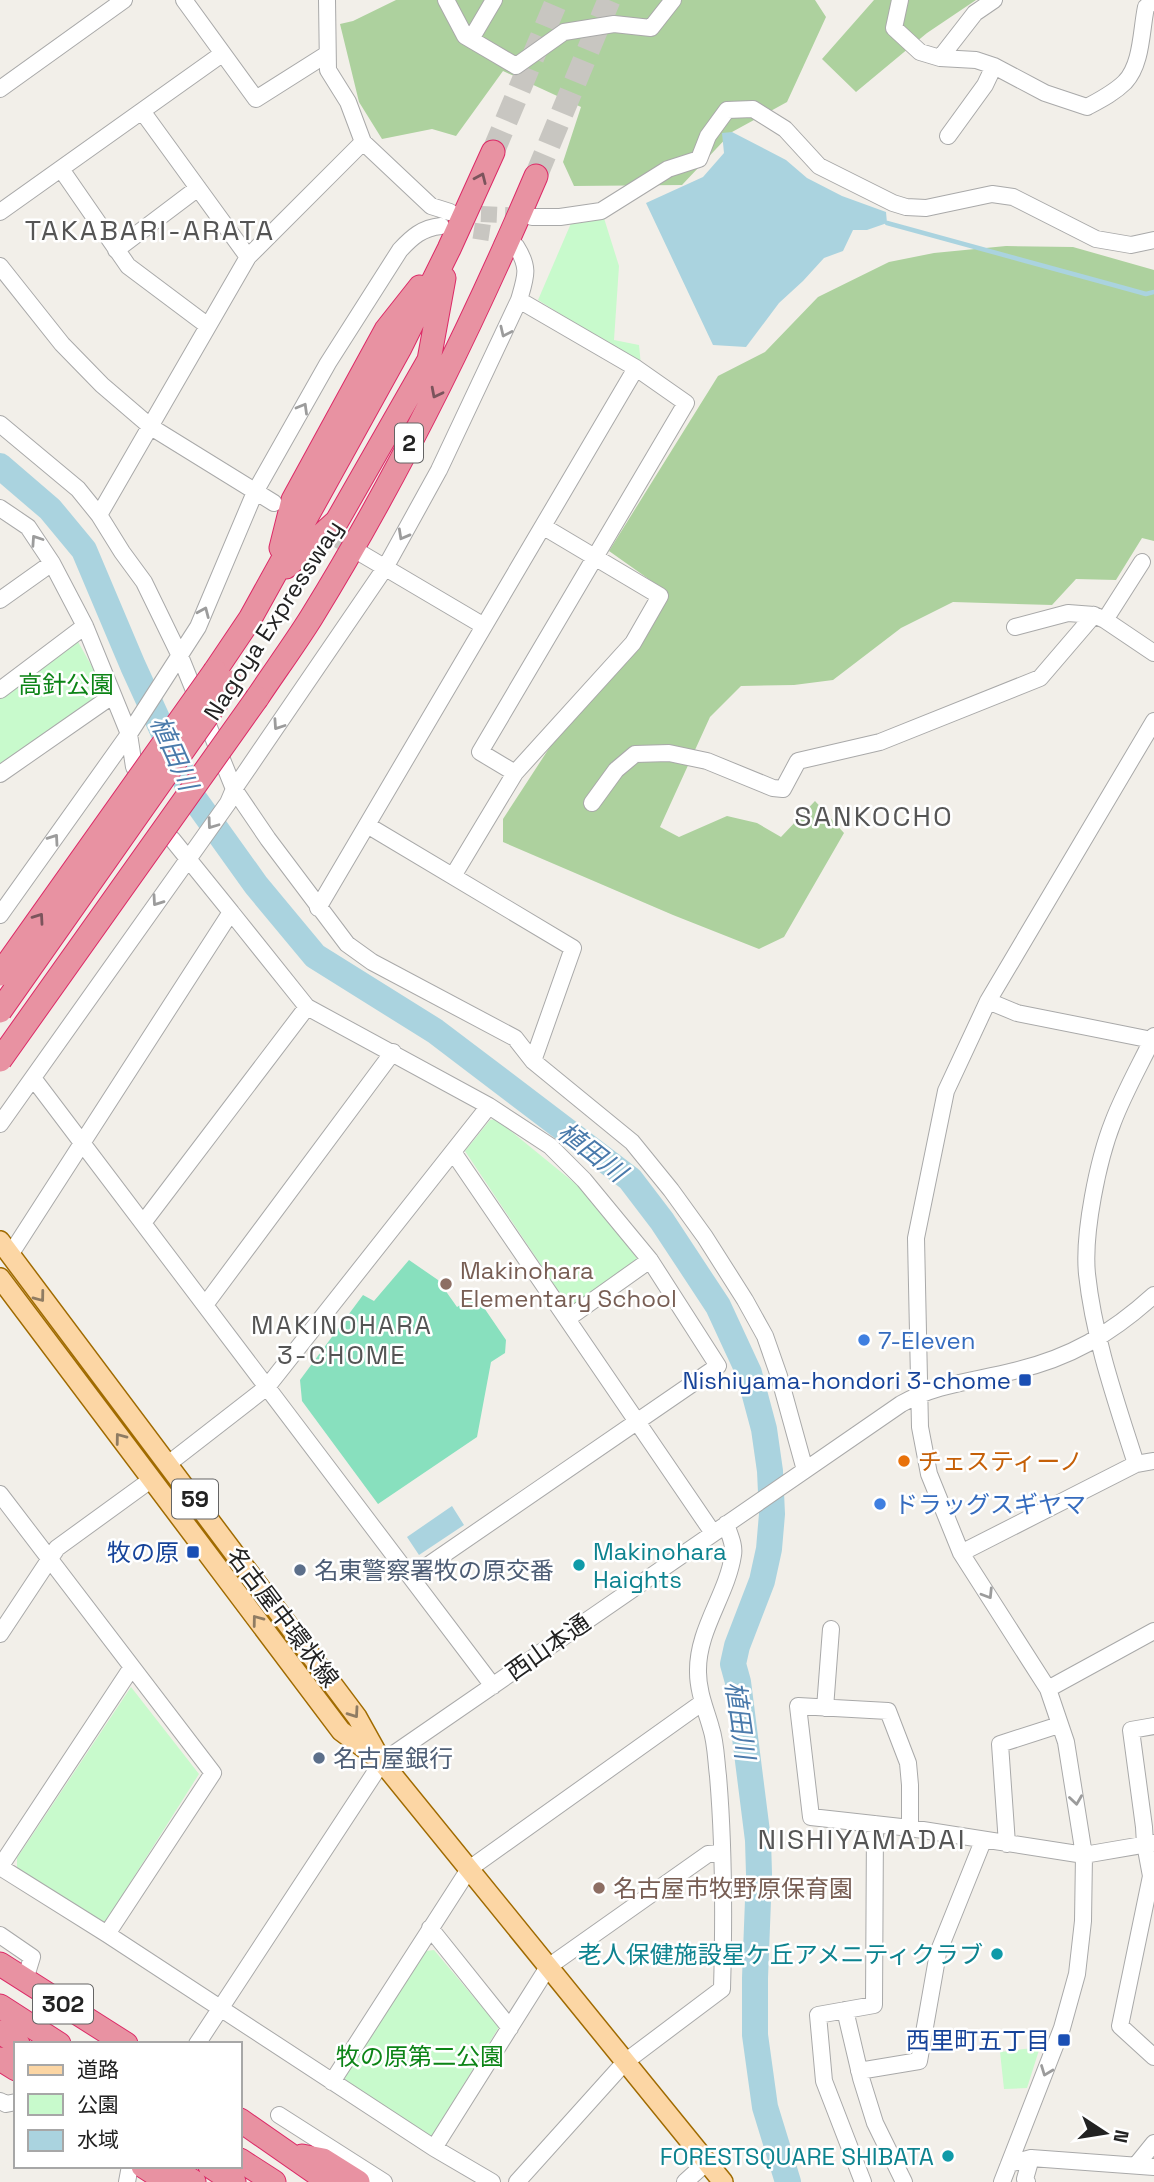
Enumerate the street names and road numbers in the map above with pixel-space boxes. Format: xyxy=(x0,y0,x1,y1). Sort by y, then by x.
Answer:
road number: 2 xyxy=(395,424,423,462)
street label: Nagoya Expressway xyxy=(197,514,349,726)
road number: 59 xyxy=(172,1480,218,1518)
street label: 名古屋中環状線 xyxy=(220,1541,346,1693)
street label: 西山本通 xyxy=(500,1607,596,1687)
road number: 302 xyxy=(33,1984,93,2024)

